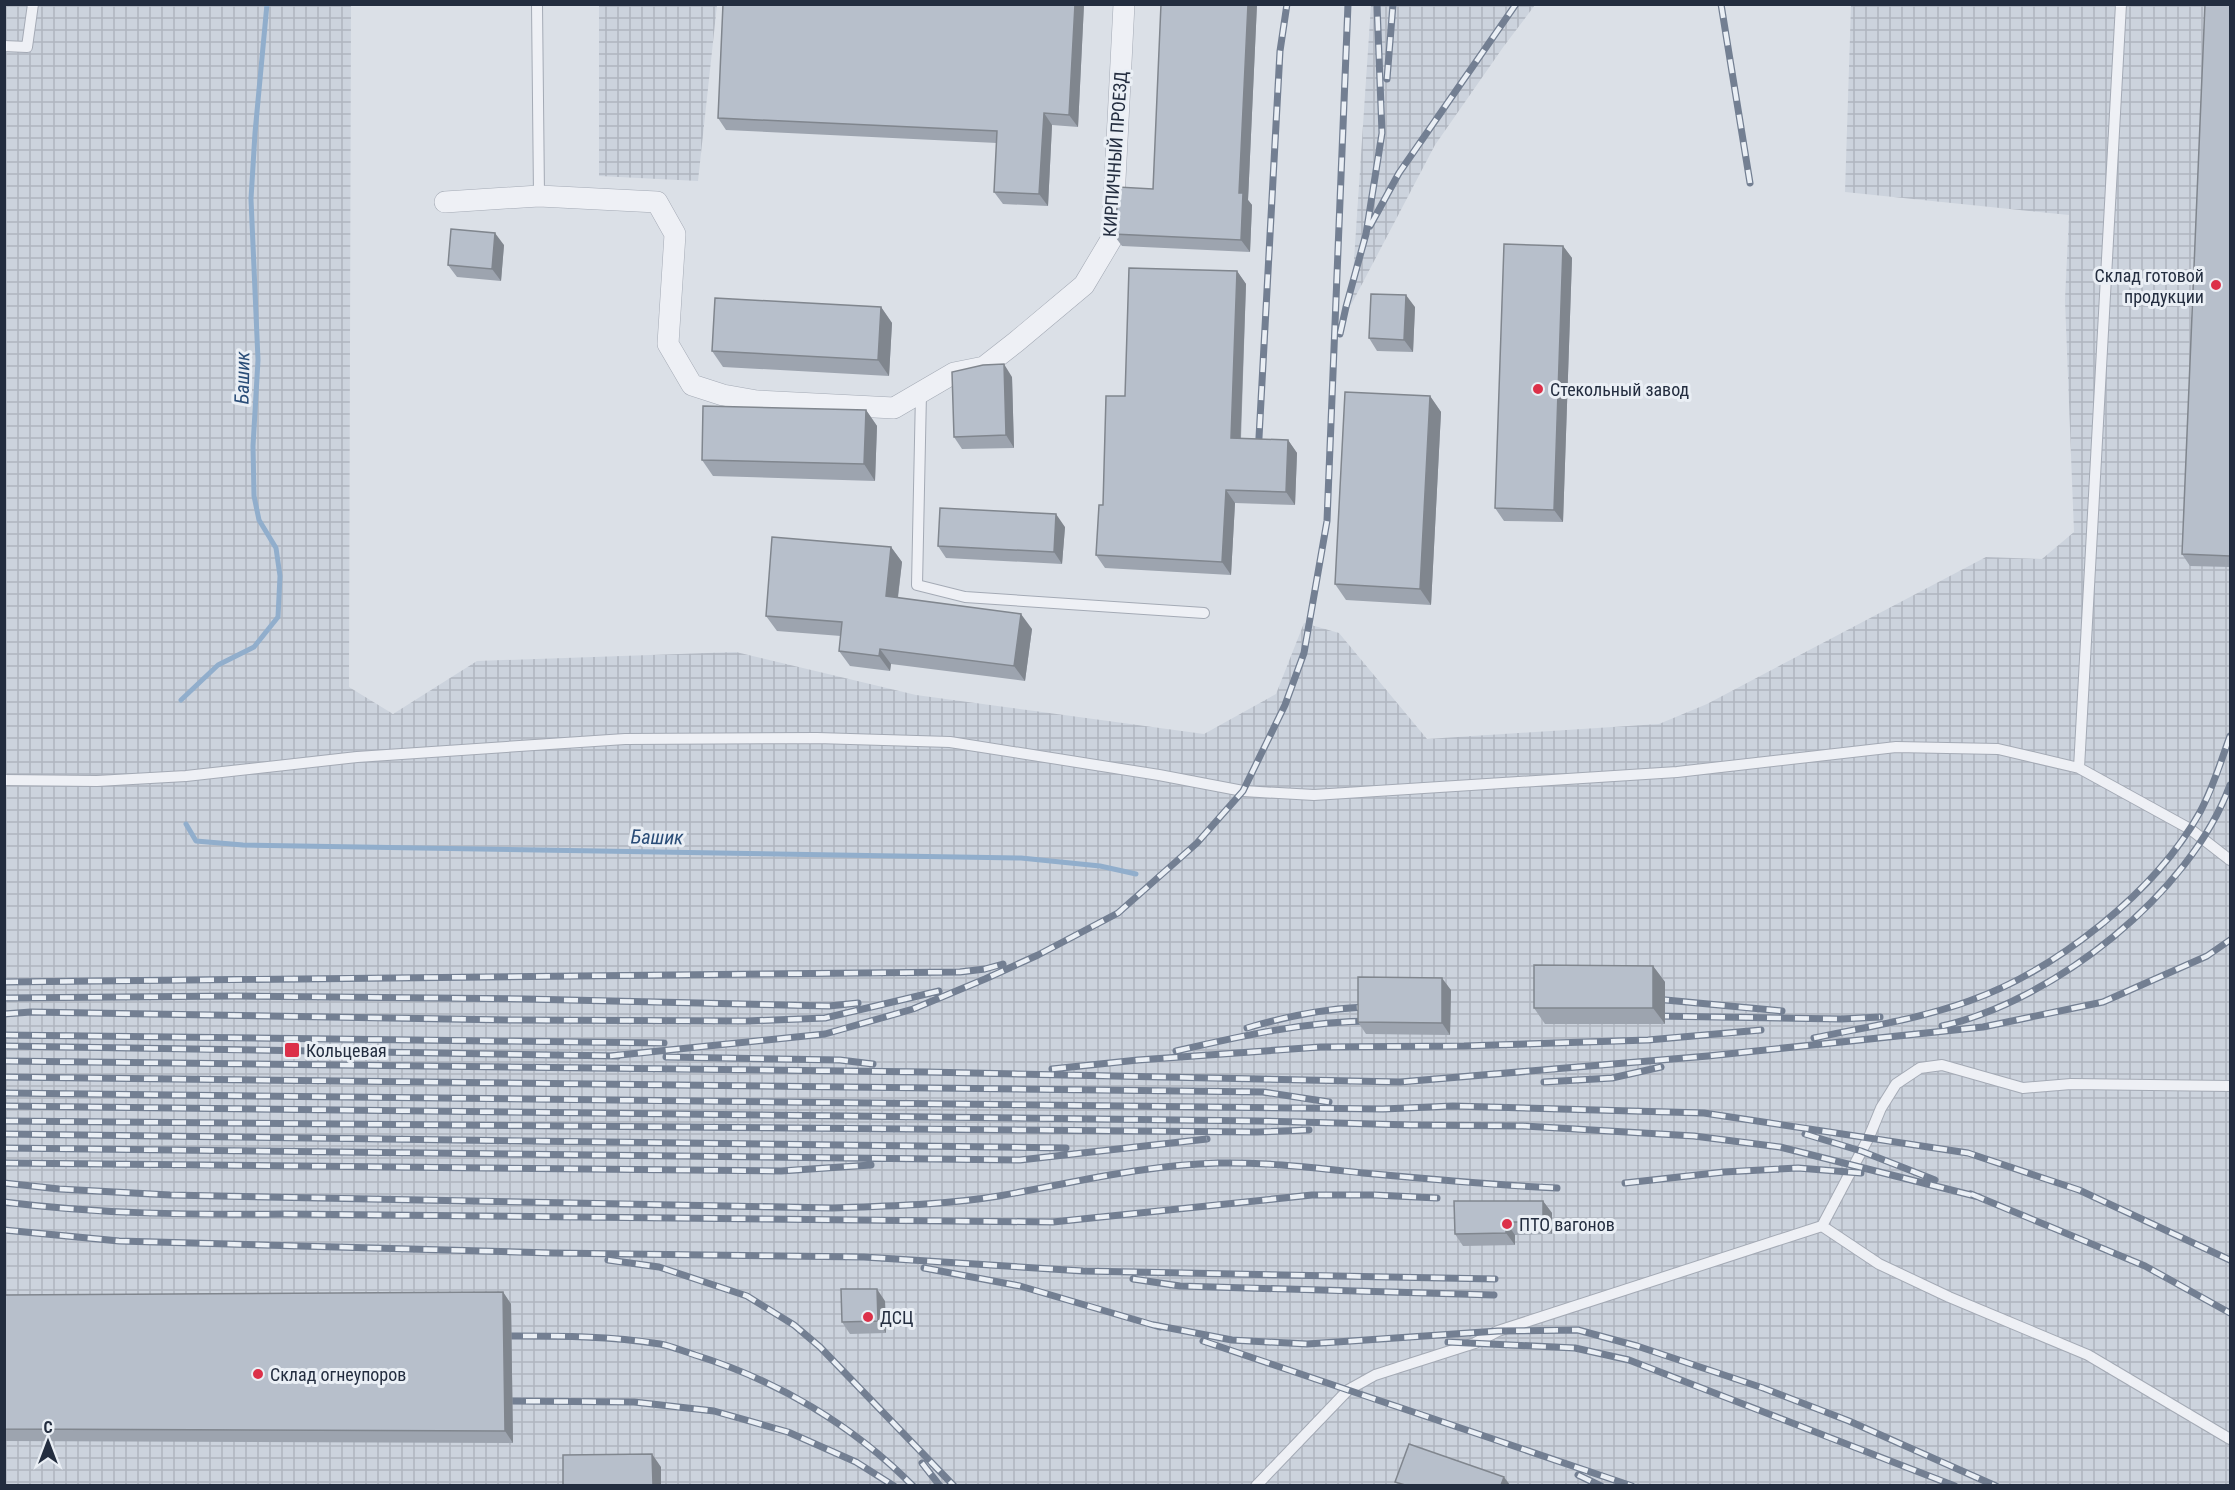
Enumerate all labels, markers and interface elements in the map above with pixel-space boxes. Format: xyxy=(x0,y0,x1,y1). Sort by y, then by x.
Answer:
street label: КИРПИЧНЫЙ ПРОЕЗД xyxy=(1099,70,1131,238)
place label: Склад готовой продукции xyxy=(2095,265,2204,307)
marker: Склад готовой продукции xyxy=(2209,278,2223,292)
water label: Башик xyxy=(230,351,254,405)
place label: Стекольный завод xyxy=(1550,379,1690,400)
marker: Стекольный завод xyxy=(1531,382,1545,396)
water label: Башик xyxy=(630,825,684,849)
place label: Кольцевая xyxy=(306,1040,387,1061)
marker: Кольцевая xyxy=(283,1041,301,1059)
place label: ПТО вагонов xyxy=(1519,1214,1615,1235)
marker: ПТО вагонов xyxy=(1500,1217,1514,1231)
place label: ДСЦ xyxy=(880,1307,913,1328)
marker: ДСЦ xyxy=(861,1310,875,1324)
place label: Склад огнеупоров xyxy=(270,1364,406,1385)
marker: Склад огнеупоров xyxy=(251,1367,265,1381)
north arrow xyxy=(18,1412,78,1472)
text: С xyxy=(43,1418,53,1437)

